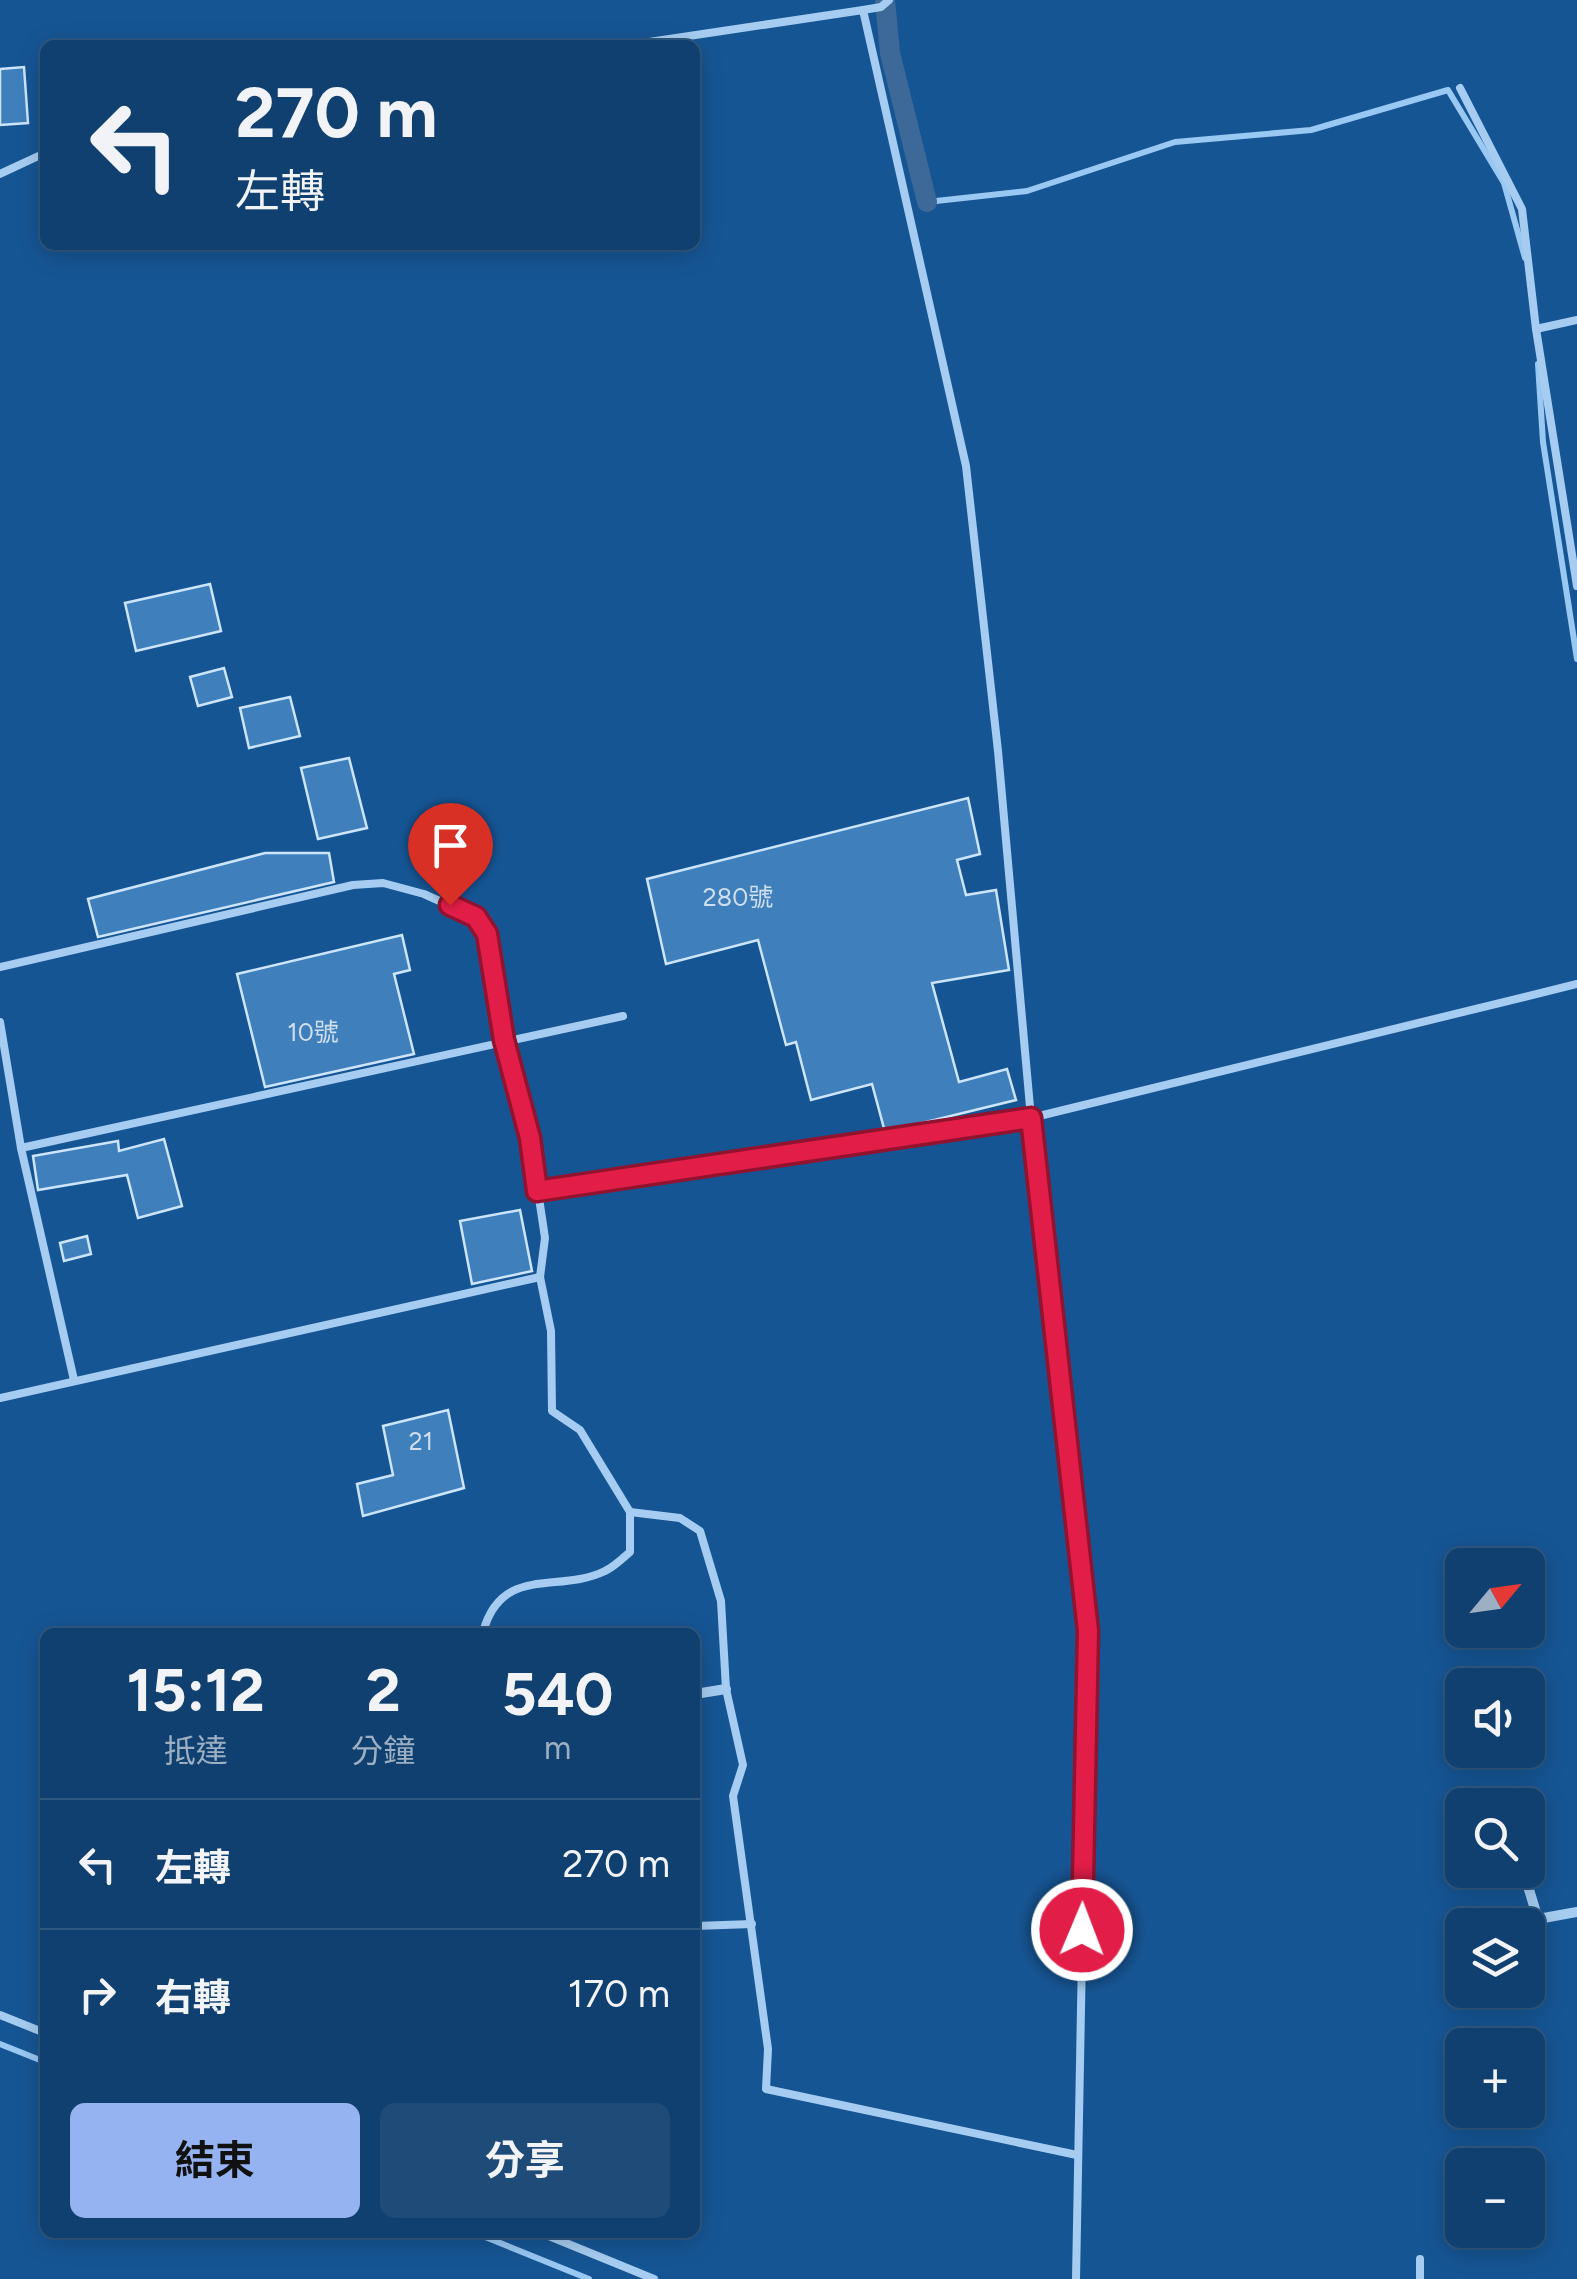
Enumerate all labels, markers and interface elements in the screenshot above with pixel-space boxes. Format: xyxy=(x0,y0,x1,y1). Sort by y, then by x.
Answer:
text: 270 m xyxy=(235,70,438,155)
icon: left xyxy=(70,80,200,210)
text: 左轉 xyxy=(235,164,325,218)
pin xyxy=(408,803,493,906)
icon: arrive xyxy=(423,818,478,873)
house number: 280號 xyxy=(703,882,773,912)
house number: 10號 xyxy=(287,1017,339,1047)
house number: 21 xyxy=(409,1426,433,1456)
north arrow xyxy=(1445,1548,1545,1648)
map controls xyxy=(1445,1548,1545,2248)
text: 15:12 xyxy=(126,1654,265,1726)
text: 2 xyxy=(366,1654,401,1726)
text: 540 xyxy=(502,1658,614,1730)
button: sound xyxy=(1445,1668,1545,1768)
text: m xyxy=(544,1729,571,1767)
text: 抵達 xyxy=(164,1732,228,1770)
text: 分鐘 xyxy=(351,1732,415,1770)
button: search xyxy=(1445,1788,1545,1888)
icon: left xyxy=(70,1837,125,1892)
text: 270 m xyxy=(562,1841,670,1887)
text: 左轉 xyxy=(155,1845,231,1891)
position arrow xyxy=(1030,1878,1134,1982)
button: layers xyxy=(1445,1908,1545,2008)
icon: right xyxy=(70,1967,125,2022)
text: 170 m xyxy=(568,1971,670,2017)
text: 右轉 xyxy=(155,1975,231,2021)
button: + xyxy=(1445,2028,1545,2128)
button: 結束 xyxy=(70,2103,360,2218)
button: 分享 xyxy=(380,2103,670,2218)
button: − xyxy=(1445,2148,1545,2248)

